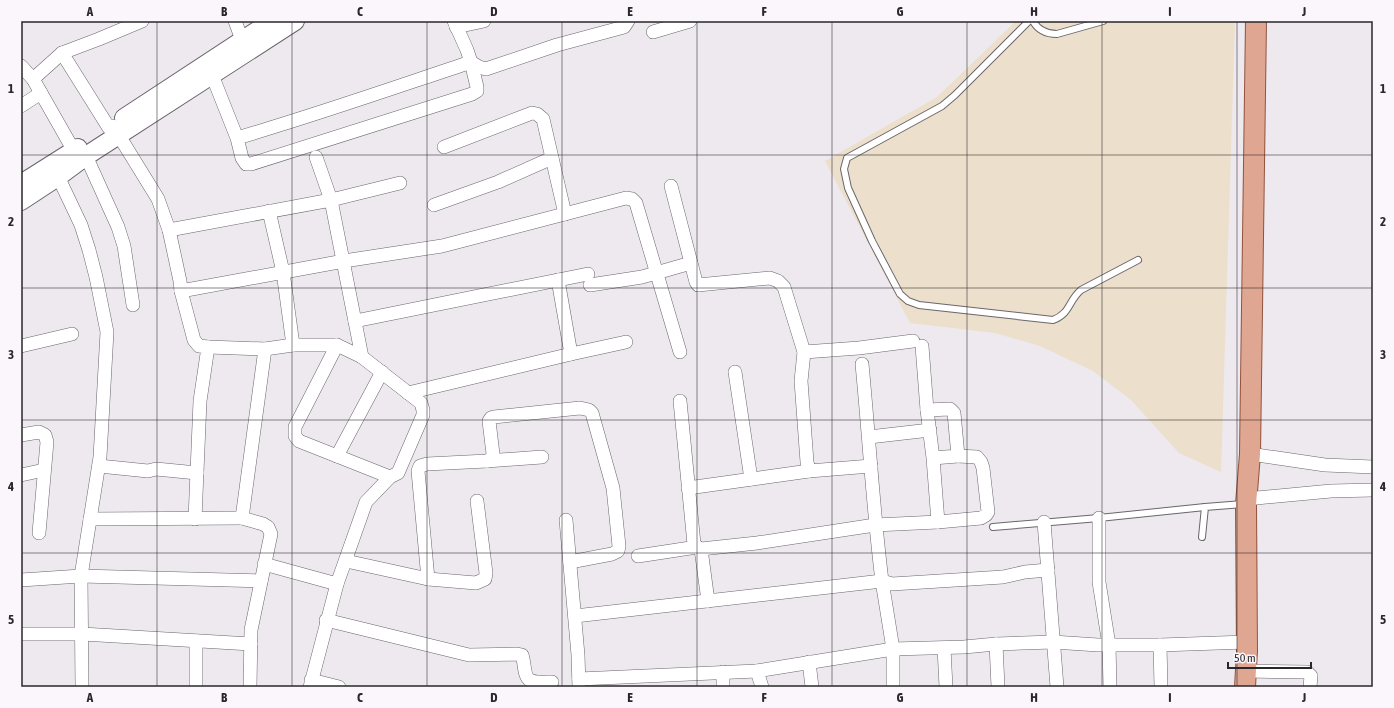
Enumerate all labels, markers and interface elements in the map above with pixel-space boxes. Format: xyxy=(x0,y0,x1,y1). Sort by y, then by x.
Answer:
text: A xyxy=(86,4,94,19)
text: B xyxy=(221,4,228,19)
text: C xyxy=(357,4,363,19)
text: D xyxy=(490,4,498,19)
text: E xyxy=(627,4,633,19)
text: F xyxy=(761,4,767,19)
text: G xyxy=(897,4,904,19)
text: H xyxy=(1030,4,1038,19)
text: I xyxy=(1168,4,1172,19)
text: J xyxy=(1301,4,1306,19)
text: 1 xyxy=(8,81,14,96)
text: 1 xyxy=(1380,81,1386,96)
text: 2 xyxy=(8,214,14,229)
text: 2 xyxy=(1380,214,1386,229)
text: 3 xyxy=(8,347,14,362)
text: 3 xyxy=(1380,347,1386,362)
text: 4 xyxy=(7,479,14,494)
text: 4 xyxy=(1379,479,1386,494)
text: 5 xyxy=(8,612,14,627)
text: 5 xyxy=(1380,612,1386,627)
scale bar xyxy=(1228,644,1311,670)
text: 50 m xyxy=(1234,651,1256,665)
text: A xyxy=(86,690,94,705)
text: B xyxy=(221,690,228,705)
text: C xyxy=(357,690,363,705)
text: D xyxy=(490,690,498,705)
text: E xyxy=(627,690,633,705)
text: F xyxy=(761,690,767,705)
text: G xyxy=(897,690,904,705)
text: H xyxy=(1030,690,1038,705)
text: I xyxy=(1168,690,1172,705)
text: J xyxy=(1301,690,1306,705)

